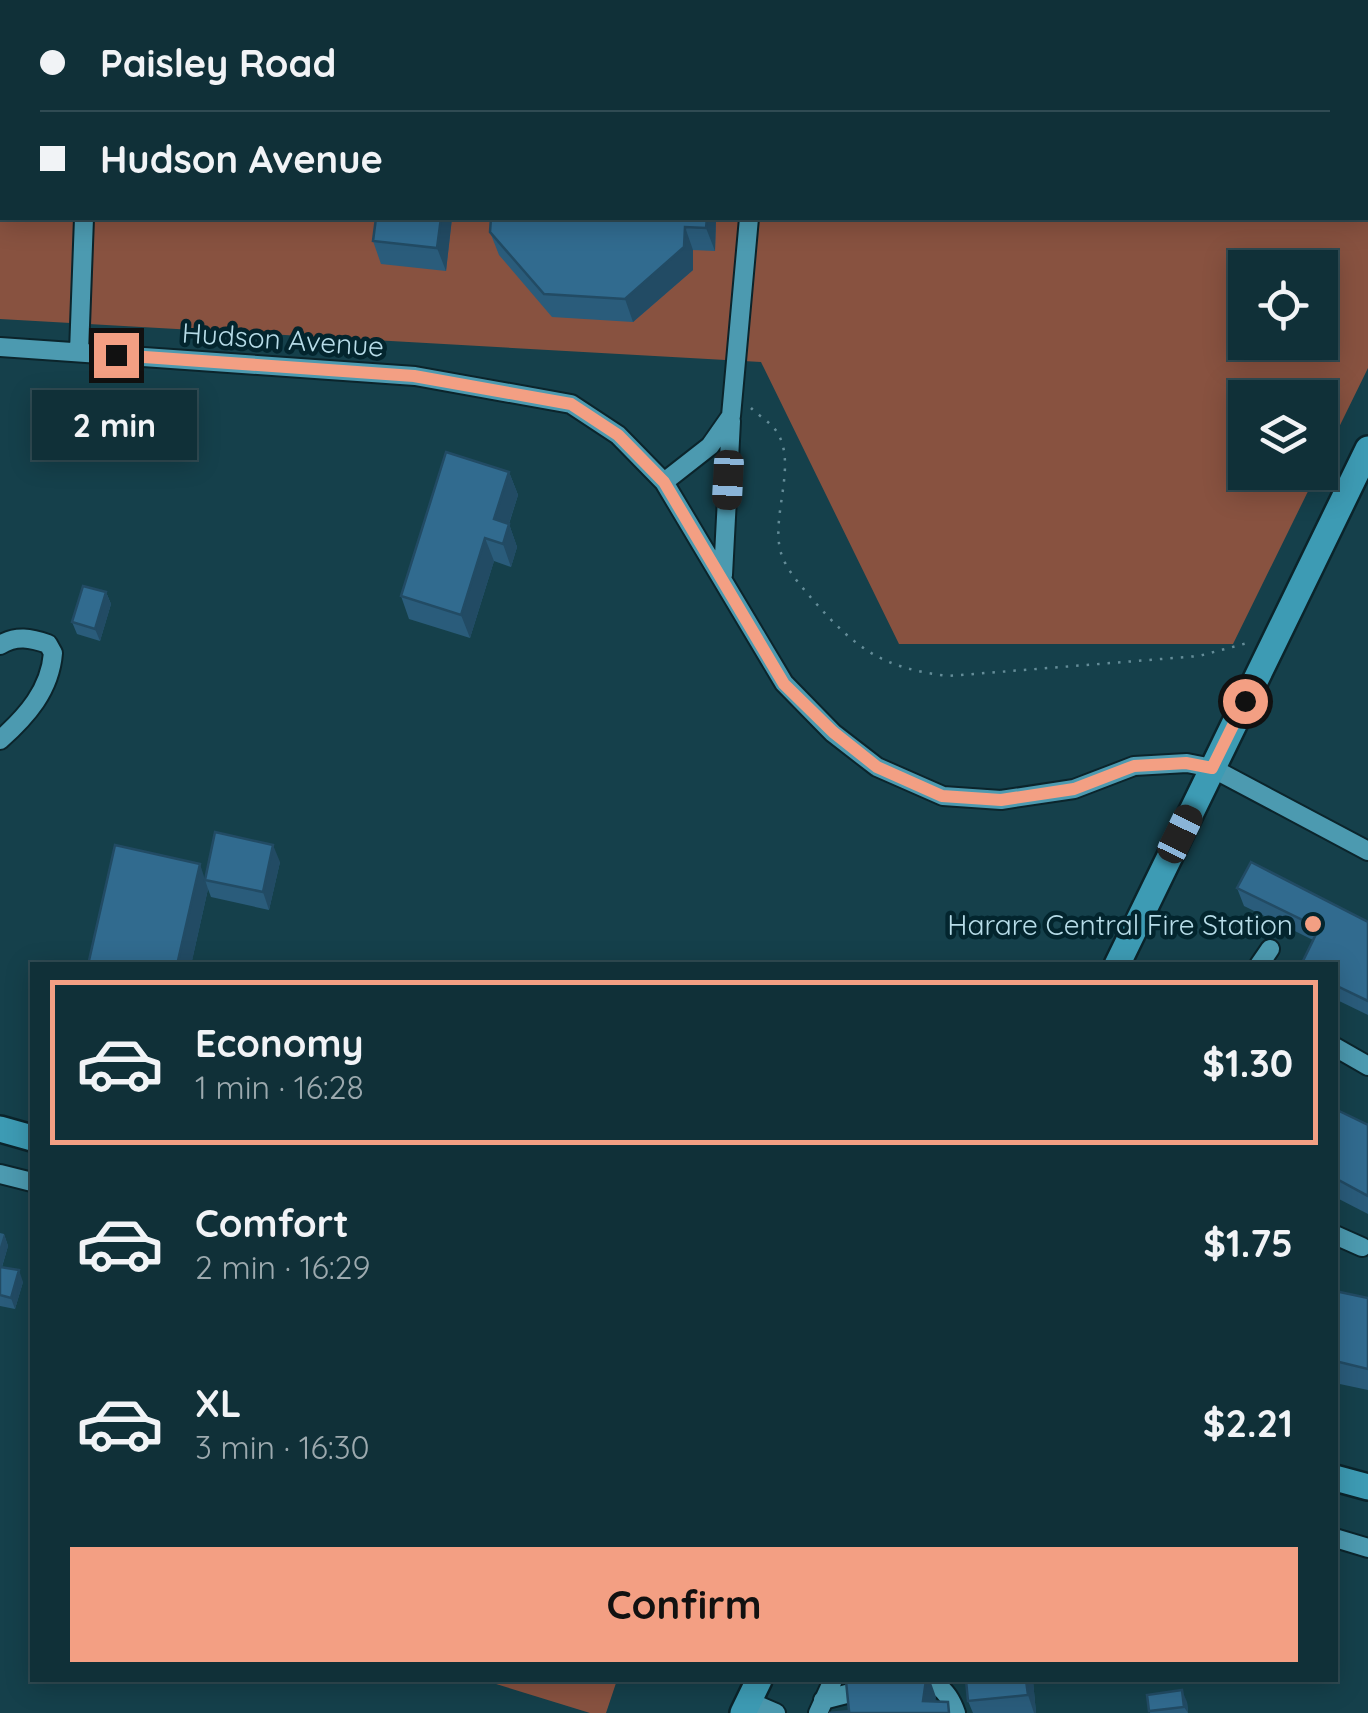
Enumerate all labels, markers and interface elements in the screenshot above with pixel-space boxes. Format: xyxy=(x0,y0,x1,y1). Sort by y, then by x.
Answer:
text: Paisley Road xyxy=(100,39,336,87)
text: Hudson Avenue xyxy=(100,135,383,183)
map controls xyxy=(1228,250,1338,490)
button: locate xyxy=(1228,250,1338,360)
street label: Hudson Avenue xyxy=(181,314,385,364)
route end xyxy=(94,333,139,378)
button: layers xyxy=(1228,380,1338,490)
callout: 2 min xyxy=(34,390,198,460)
text: 2 min xyxy=(73,405,156,445)
car xyxy=(711,449,745,511)
route start xyxy=(1223,679,1268,724)
car xyxy=(1153,800,1207,868)
place label: Harare Central Fire Station xyxy=(947,907,1293,942)
marker: Harare Central Fire Station xyxy=(1302,913,1324,935)
icon: car xyxy=(75,1018,165,1108)
text: Economy xyxy=(195,1019,364,1067)
text: $1.30 xyxy=(1202,1039,1293,1087)
text: 1 min · 16:28 xyxy=(195,1067,364,1107)
icon: car xyxy=(75,1198,165,1288)
text: Comfort xyxy=(195,1199,349,1247)
text: $1.75 xyxy=(1203,1219,1293,1267)
text: 2 min · 16:29 xyxy=(195,1247,370,1287)
icon: car xyxy=(75,1378,165,1468)
text: XL xyxy=(195,1379,241,1427)
text: $2.21 xyxy=(1203,1399,1293,1447)
text: 3 min · 16:30 xyxy=(195,1427,370,1467)
button: Confirm xyxy=(70,1547,1298,1662)

